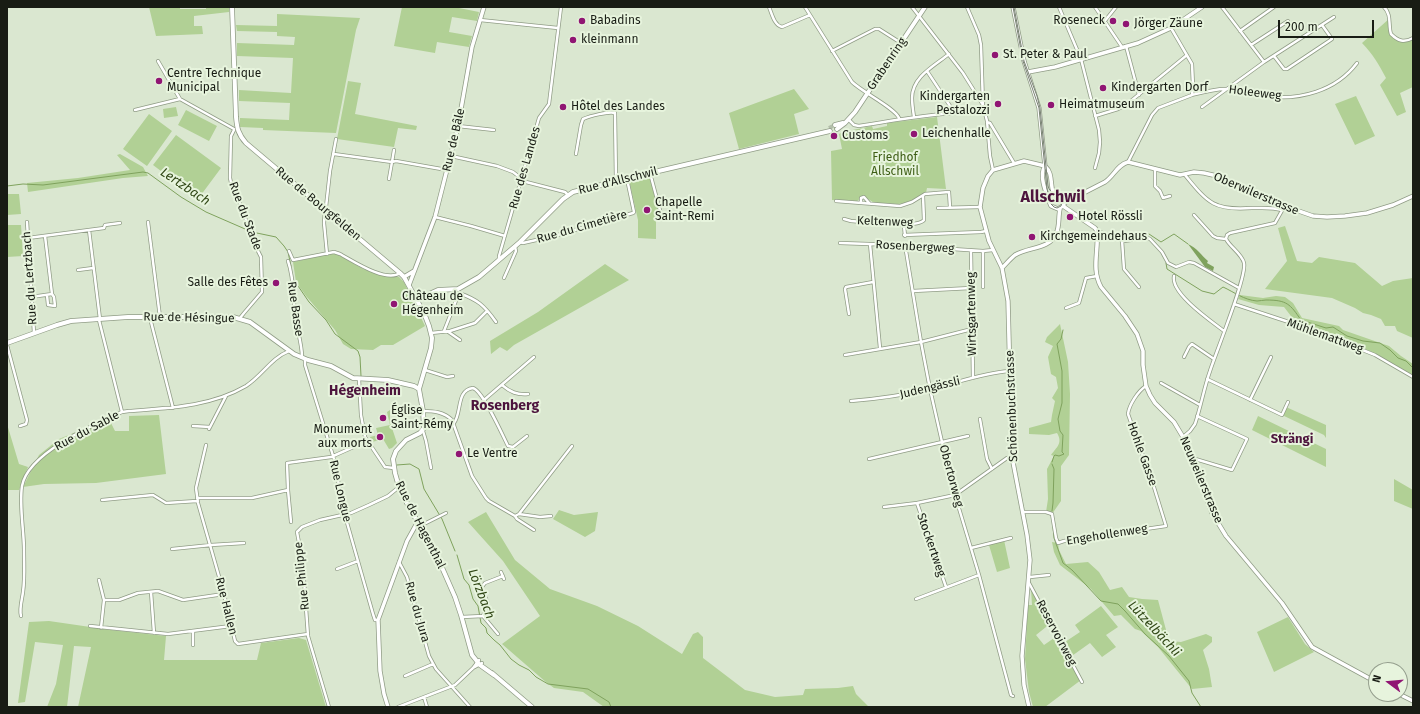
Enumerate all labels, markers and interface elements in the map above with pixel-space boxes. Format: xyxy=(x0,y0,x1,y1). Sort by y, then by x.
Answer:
scale bar xyxy=(1280,12,1376,38)
place label: Babadins xyxy=(590,14,641,28)
place label: Roseneck xyxy=(1053,14,1105,28)
marker: Babadins xyxy=(577,16,587,26)
marker: Roseneck xyxy=(1108,16,1118,26)
place label: Jörger Zäune xyxy=(1134,17,1203,31)
marker: Jörger Zäune xyxy=(1121,19,1131,29)
text: 200 m xyxy=(1285,20,1318,34)
place label: kleinmann xyxy=(581,33,638,47)
marker: kleinmann xyxy=(568,35,578,45)
street label: Grabenring xyxy=(864,35,910,93)
place label: St. Peter & Paul xyxy=(1003,48,1087,62)
marker: St. Peter & Paul xyxy=(990,50,1000,60)
place label: Centre Technique Municipal xyxy=(167,67,261,95)
marker: Centre Technique Municipal xyxy=(154,76,164,86)
place label: Kindergarten Dorf xyxy=(1111,81,1208,95)
marker: Kindergarten Dorf xyxy=(1098,83,1108,93)
street label: Holeeweg xyxy=(1228,83,1282,103)
place label: Kindergarten Pestalozzi xyxy=(919,90,990,118)
place label: Heimatmuseum xyxy=(1059,98,1145,112)
marker: Kindergarten Pestalozzi xyxy=(993,99,1003,109)
place label: Hôtel des Landes xyxy=(571,100,665,114)
marker: Heimatmuseum xyxy=(1046,100,1056,110)
marker: Hôtel des Landes xyxy=(558,102,568,112)
street label: Rue de Bâle xyxy=(440,107,468,173)
street label: Rue des Landes xyxy=(506,125,544,211)
place label: Leichenhalle xyxy=(922,127,991,141)
place label: Customs xyxy=(842,129,888,143)
marker: Leichenhalle xyxy=(909,129,919,139)
marker: Customs xyxy=(829,131,839,141)
park label: Friedhof Allschwil xyxy=(871,151,919,179)
street label: Rue de Bourgfelden xyxy=(272,164,364,244)
street label: Rue d'Allschwil xyxy=(577,164,659,198)
water label: Lertzbach xyxy=(157,165,213,209)
street label: Oberwilerstrasse xyxy=(1211,170,1301,218)
street label: Rue du Stade xyxy=(225,180,265,252)
district label: Allschwil xyxy=(1021,188,1085,208)
place label: Chapelle Saint-Remi xyxy=(655,196,714,224)
marker: Chapelle Saint-Remi xyxy=(642,205,652,215)
street label: Rue du Cimetière xyxy=(535,207,629,247)
place label: Hotel Rössli xyxy=(1078,210,1143,224)
marker: Hotel Rössli xyxy=(1065,212,1075,222)
street label: Keltenweg xyxy=(857,214,913,230)
place label: Kirchgemeindehaus xyxy=(1040,230,1147,244)
street label: Rue du Lertzbach xyxy=(20,231,40,325)
marker: Kirchgemeindehaus xyxy=(1027,232,1037,242)
street label: Rosenbergweg xyxy=(875,238,955,256)
street label: Wirtsgartenweg xyxy=(964,272,980,356)
place label: Salle des Fêtes xyxy=(188,276,268,290)
marker: Salle des Fêtes xyxy=(271,278,281,288)
street label: Rue Basse xyxy=(284,281,306,337)
place label: Château de Hégenheim xyxy=(402,290,464,318)
marker: Château de Hégenheim xyxy=(389,299,399,309)
street label: Rue de Hésingue xyxy=(143,310,235,326)
street label: Mühlemattweg xyxy=(1285,316,1365,356)
street label: Schönenbuchstrasse xyxy=(1003,350,1021,462)
street label: Judengässli xyxy=(898,374,962,402)
district label: Hégenheim xyxy=(329,383,401,399)
district label: Rosenberg xyxy=(471,398,539,414)
place label: Église Saint-Rémy xyxy=(391,404,453,432)
street label: Rue du Sable xyxy=(52,408,122,454)
marker: Église Saint-Rémy xyxy=(378,413,388,423)
street label: Hohle Gasse xyxy=(1124,420,1160,488)
place label: Monument aux morts xyxy=(313,423,372,451)
district label: Strängi xyxy=(1271,431,1313,447)
marker: Monument aux morts xyxy=(375,432,385,442)
street label: Neuweilerstrasse xyxy=(1176,434,1226,526)
street label: Obertorweg xyxy=(936,443,966,509)
place label: Le Ventre xyxy=(467,447,517,461)
marker: Le Ventre xyxy=(454,449,464,459)
street label: Rue Longue xyxy=(326,459,354,523)
street label: Rue de Hagenthal xyxy=(392,479,448,571)
street label: Stockertweg xyxy=(913,511,949,579)
street label: Engehollenweg xyxy=(1065,521,1149,549)
street label: Rue Philippe xyxy=(291,541,313,611)
water label: Lörzbach xyxy=(464,567,498,621)
street label: Rue Hallen xyxy=(212,576,240,636)
street label: Rue du Jura xyxy=(401,580,433,644)
street label: Reservoirweg xyxy=(1033,598,1079,668)
water label: Lützelbächli xyxy=(1124,598,1184,660)
north arrow xyxy=(1368,662,1408,702)
text: N xyxy=(1370,674,1384,684)

